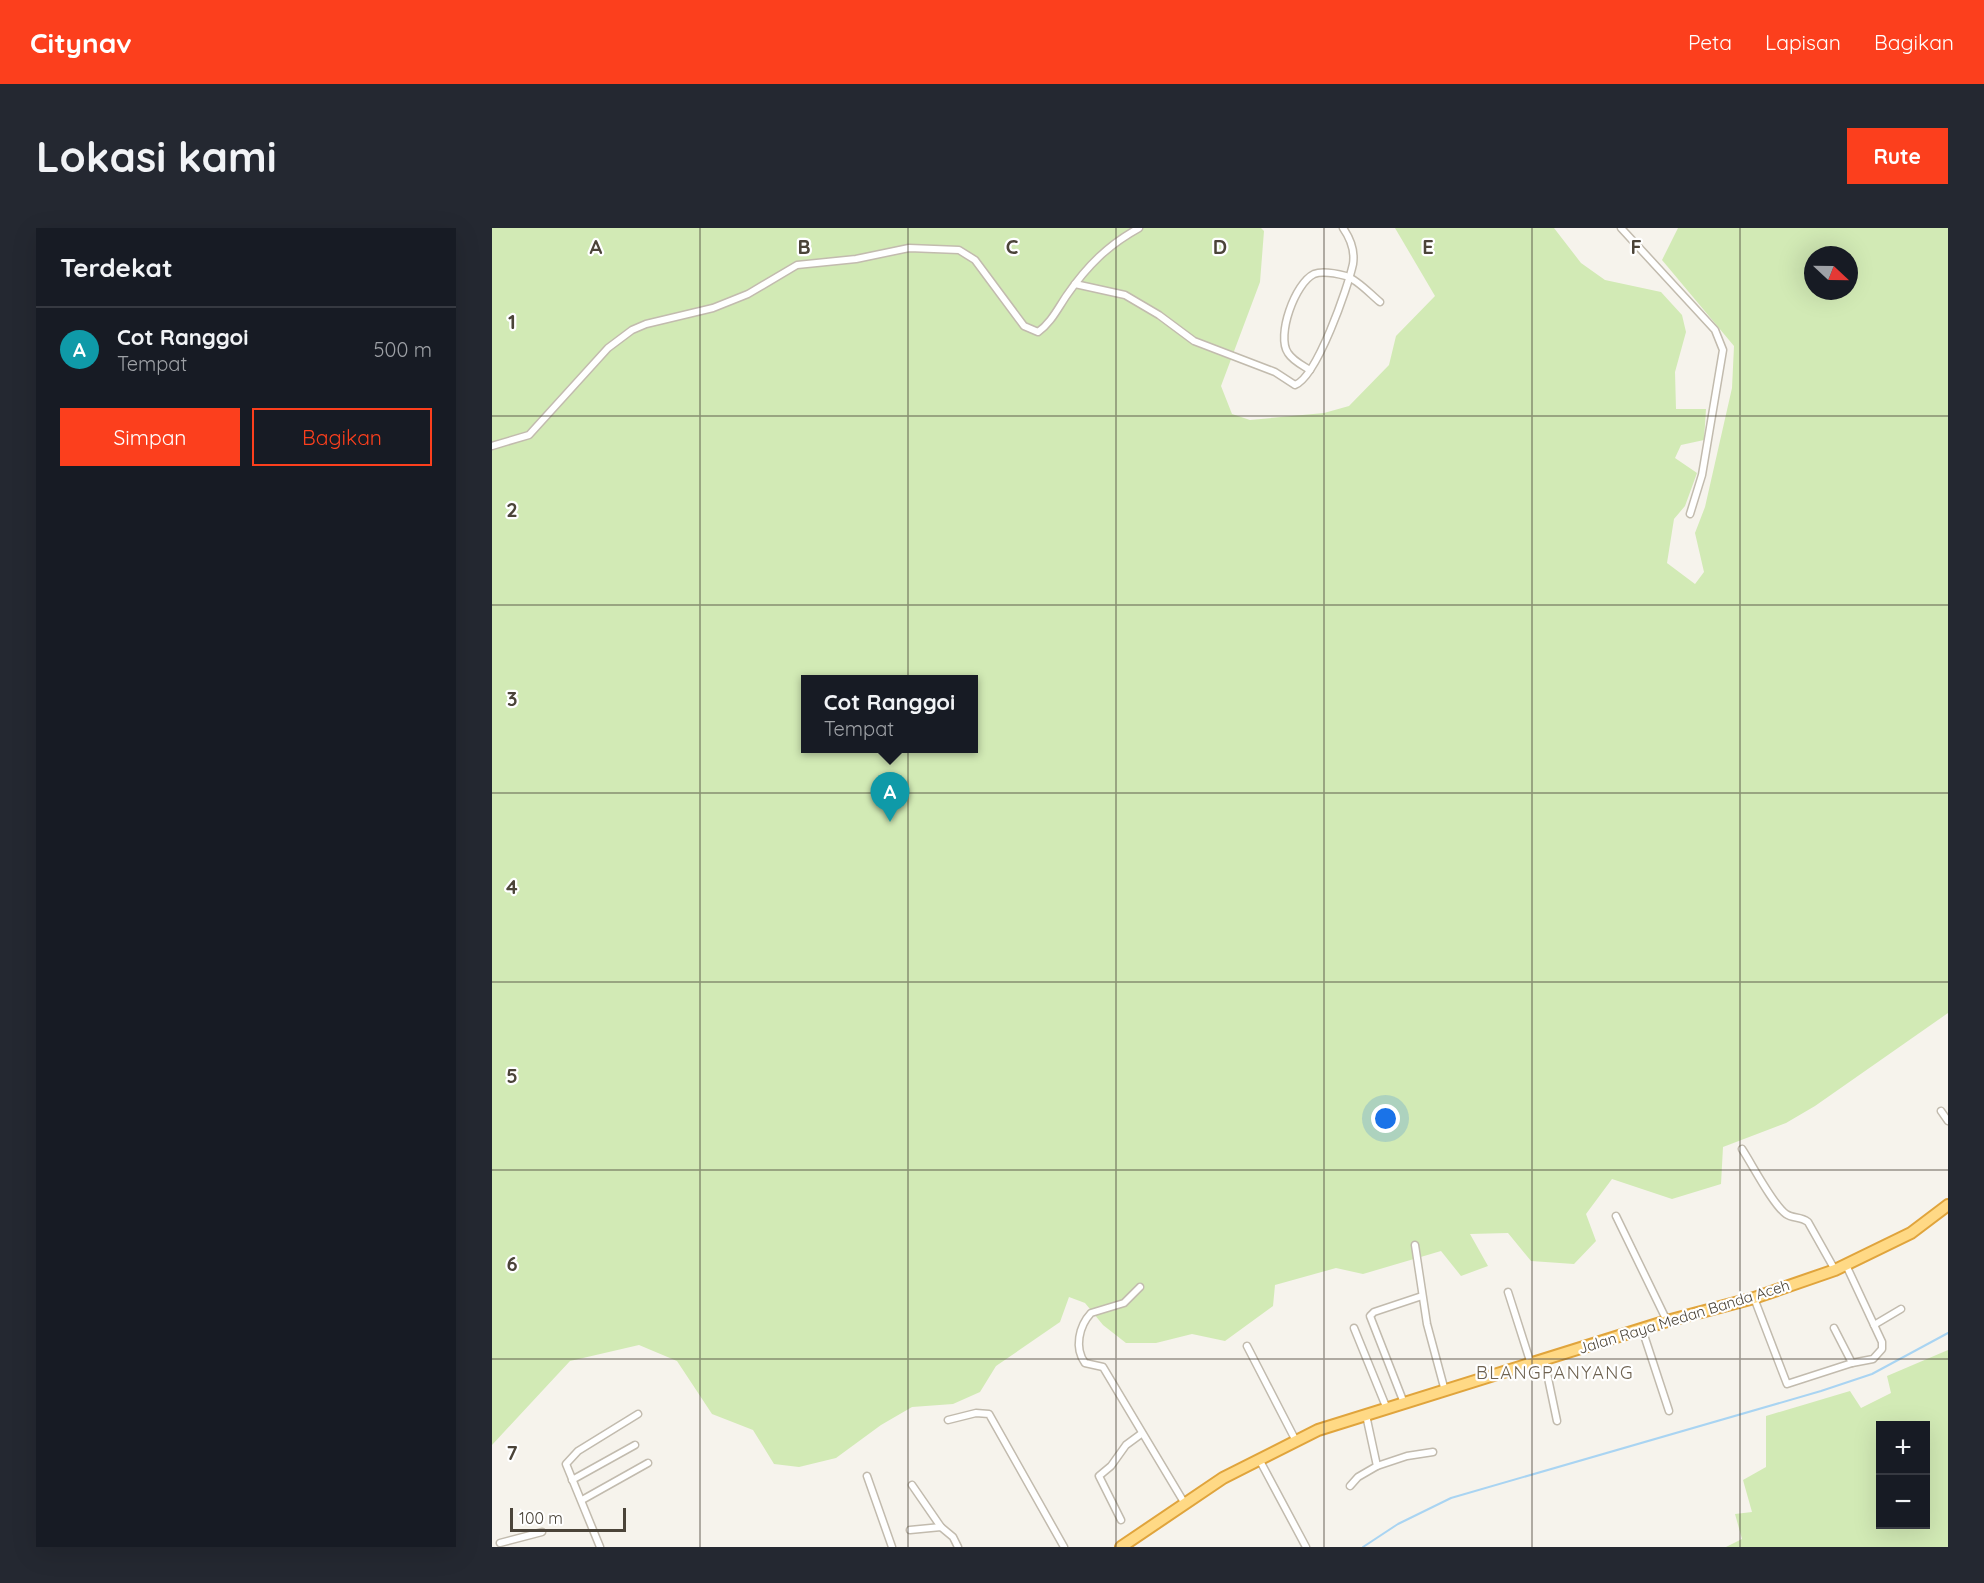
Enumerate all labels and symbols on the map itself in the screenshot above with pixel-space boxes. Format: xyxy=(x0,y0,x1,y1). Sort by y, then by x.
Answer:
text: A xyxy=(590,234,603,259)
text: B xyxy=(797,234,811,259)
text: C xyxy=(1006,234,1019,259)
text: D xyxy=(1213,234,1227,259)
text: E xyxy=(1422,234,1434,259)
text: F xyxy=(1630,234,1642,259)
north arrow xyxy=(1804,246,1858,300)
text: 1 xyxy=(508,309,516,334)
text: 2 xyxy=(506,497,518,522)
text: 3 xyxy=(507,686,517,711)
pin: A xyxy=(870,772,910,822)
text: 4 xyxy=(506,874,518,899)
text: 5 xyxy=(506,1063,518,1088)
your location xyxy=(1371,1104,1400,1133)
text: 6 xyxy=(506,1251,518,1276)
street label: Jalan Raya Medan Banda Aceh xyxy=(1576,1275,1792,1358)
district label: BLANGPANYANG xyxy=(1476,1361,1634,1384)
text: 7 xyxy=(507,1440,518,1465)
scale bar xyxy=(510,1505,626,1532)

